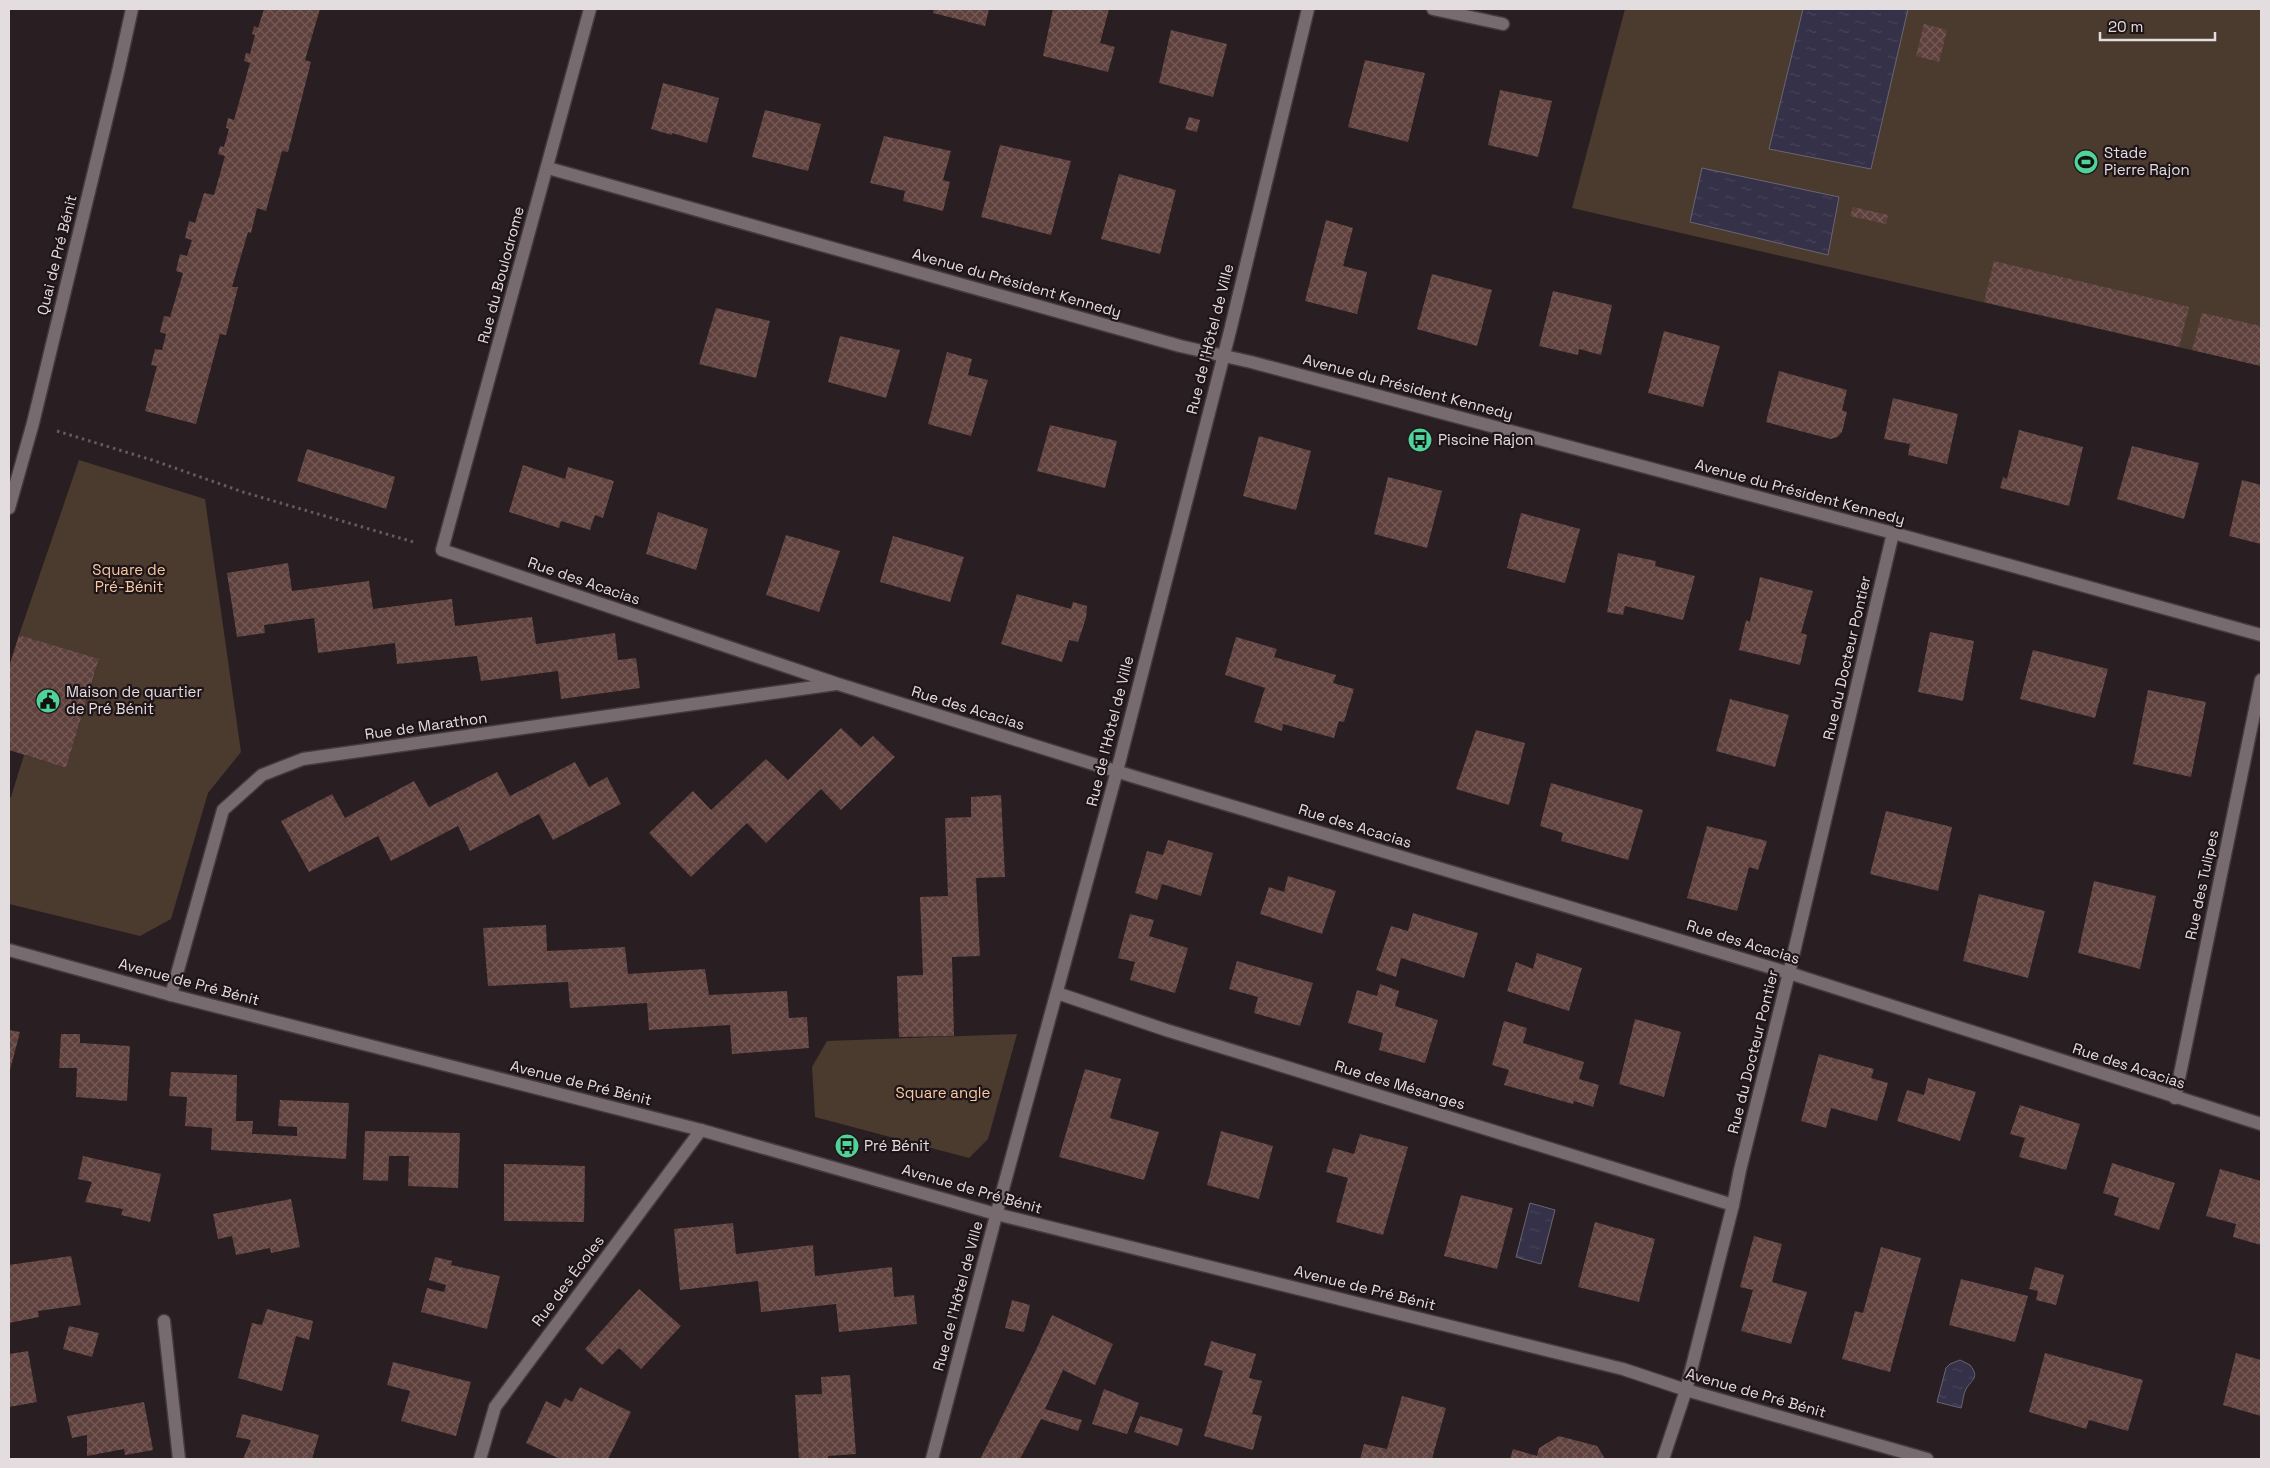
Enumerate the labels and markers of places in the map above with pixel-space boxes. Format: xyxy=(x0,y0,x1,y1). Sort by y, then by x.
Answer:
place label: Stade Pierre Rajon xyxy=(2104,143,2190,179)
sports icon: Stade Pierre Rajon xyxy=(2073,149,2099,175)
bus stop icon: Piscine Rajon xyxy=(1407,427,1433,453)
place label: Piscine Rajon xyxy=(1438,430,1533,449)
place label: Maison de quartier de Pré Bénit xyxy=(66,682,202,718)
public building icon: Maison de quartier de Pré Bénit xyxy=(35,688,61,714)
bus stop icon: Pré Bénit xyxy=(834,1133,860,1159)
place label: Pré Bénit xyxy=(864,1136,930,1155)

